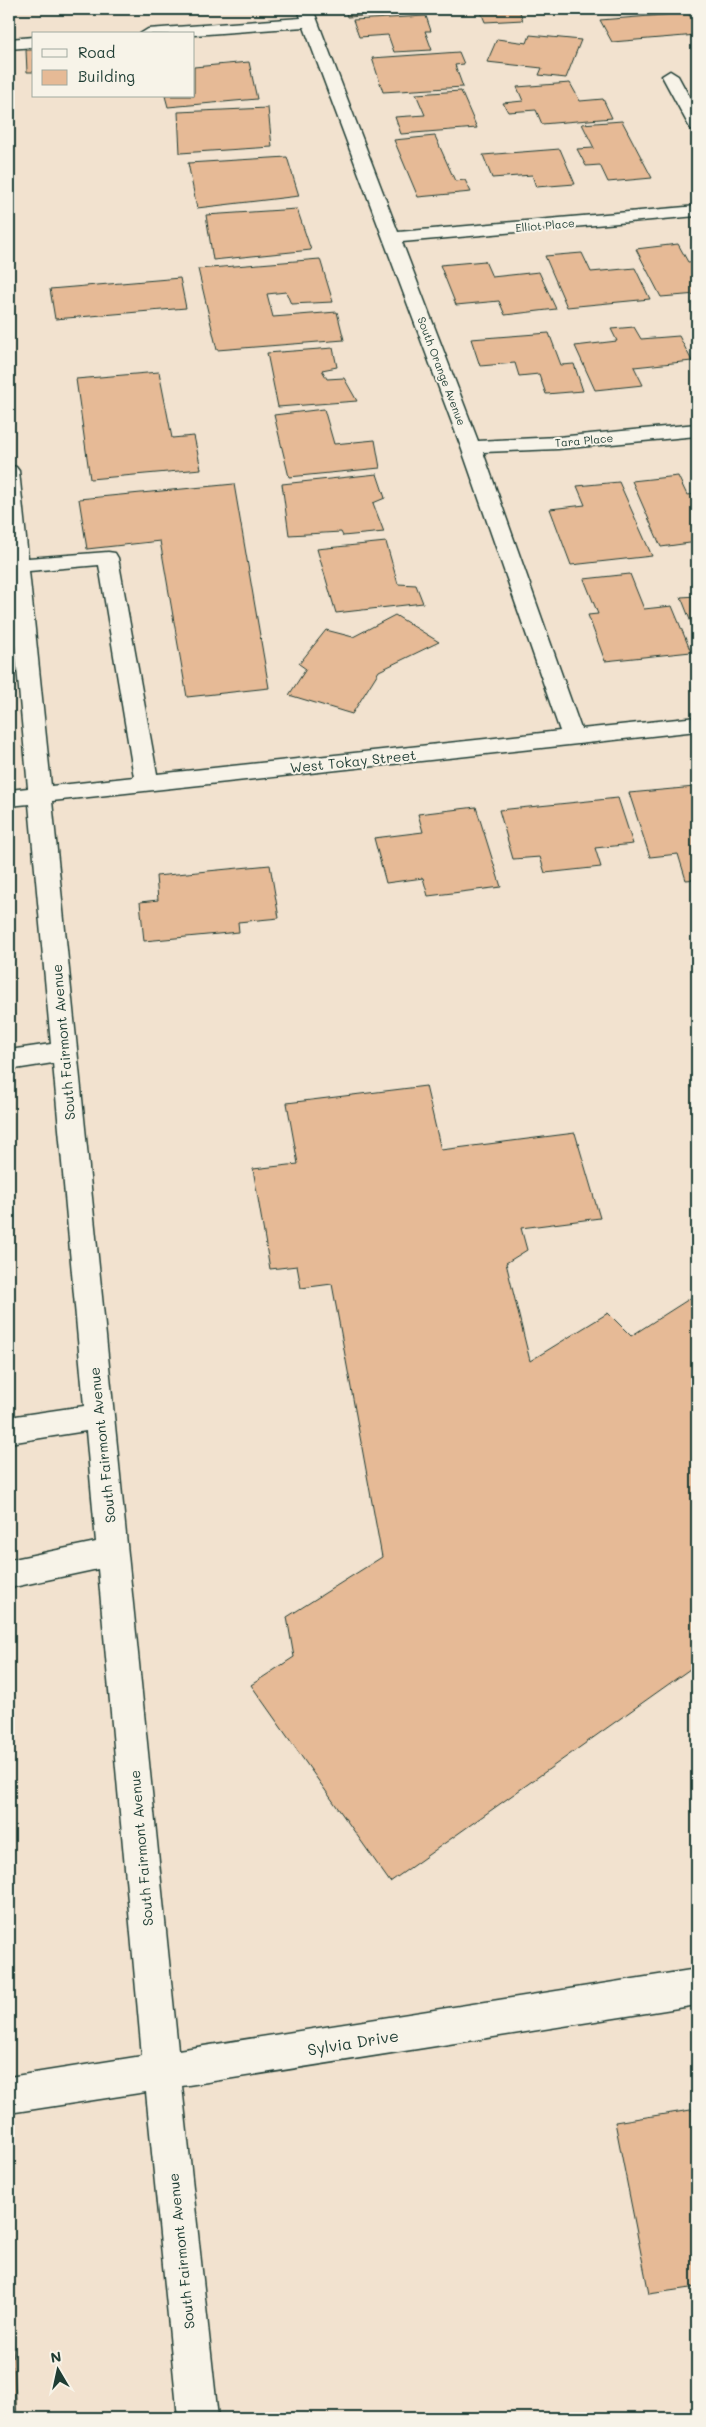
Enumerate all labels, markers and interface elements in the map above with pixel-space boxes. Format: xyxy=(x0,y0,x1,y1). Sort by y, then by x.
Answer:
legend xyxy=(32,32,195,98)
text: Road xyxy=(78,42,115,62)
text: Building xyxy=(78,66,135,86)
street label: Elliot Place xyxy=(515,215,576,235)
street label: South Orange Avenue xyxy=(414,315,470,428)
street label: Tara Place xyxy=(554,430,614,450)
street label: West Tokay Street xyxy=(289,745,417,777)
street label: South Fairmont Avenue xyxy=(47,963,79,1121)
street label: South Fairmont Avenue xyxy=(84,1366,120,1524)
street label: South Fairmont Avenue xyxy=(125,1769,157,1927)
street label: Sylvia Drive xyxy=(306,2024,400,2060)
street label: South Fairmont Avenue xyxy=(163,2172,199,2330)
north arrow xyxy=(32,2344,82,2394)
text: N xyxy=(49,2346,63,2367)

